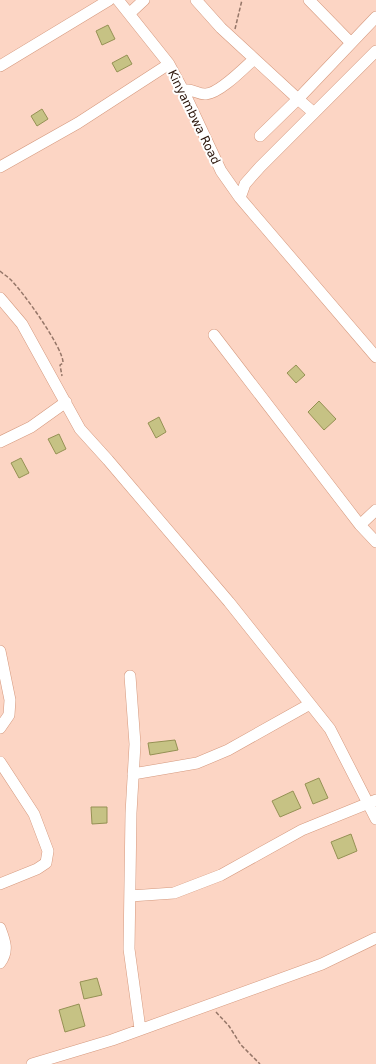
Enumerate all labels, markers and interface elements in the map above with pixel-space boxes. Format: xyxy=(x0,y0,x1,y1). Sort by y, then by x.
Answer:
street label: Kinyambwa Road xyxy=(165,67,223,167)

